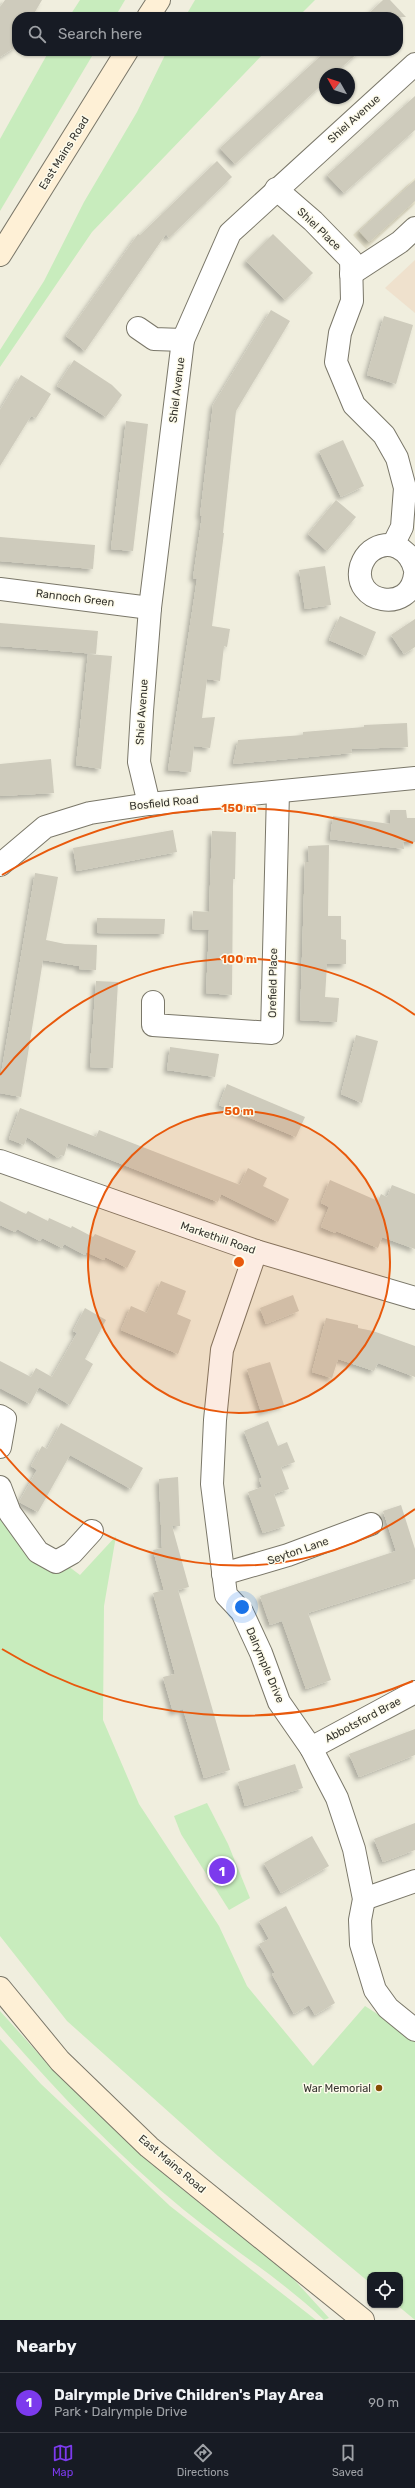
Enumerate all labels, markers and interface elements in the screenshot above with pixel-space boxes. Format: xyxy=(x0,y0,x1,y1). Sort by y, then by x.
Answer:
search box xyxy=(12,12,403,56)
icon: search xyxy=(26,23,48,45)
text: Search here xyxy=(58,25,142,43)
north arrow xyxy=(319,68,355,104)
street label: Shiel Avenue xyxy=(325,92,383,146)
street label: East Mains Road xyxy=(36,114,92,192)
street label: Shiel Place xyxy=(294,205,344,253)
street label: Shiel Avenue xyxy=(167,356,187,424)
street label: Rannoch Green xyxy=(35,587,115,609)
street label: Shiel Avenue xyxy=(133,679,151,745)
street label: Bosfield Road xyxy=(129,793,199,813)
text: 150 m xyxy=(221,801,257,815)
street label: Orefield Place xyxy=(266,948,280,1018)
text: 100 m xyxy=(221,952,257,966)
text: 50 m xyxy=(224,1104,254,1118)
street label: Markethill Road xyxy=(179,1219,257,1257)
centre of rings xyxy=(232,1255,246,1269)
street label: Seyton Lane xyxy=(266,1534,330,1568)
your location xyxy=(232,1597,252,1617)
street label: Dalrymple Drive xyxy=(243,1625,287,1705)
street label: Abbotsford Brae xyxy=(323,1695,403,1745)
pin: 1 xyxy=(209,1856,235,1886)
place label: War Memorial xyxy=(303,2082,371,2095)
marker: War Memorial xyxy=(374,2083,384,2093)
street label: East Mains Road xyxy=(136,2132,208,2196)
map controls xyxy=(367,2272,403,2308)
button: locate xyxy=(367,2272,403,2308)
text: Nearby xyxy=(16,2336,77,2356)
text: Dalrymple Drive Children's Play Area xyxy=(54,2386,324,2404)
text: 1 xyxy=(26,2395,32,2410)
text: 90 m xyxy=(368,2395,399,2410)
text: Park · Dalrymple Drive xyxy=(54,2404,187,2419)
tab: Map xyxy=(52,2442,74,2479)
tab: Directions xyxy=(177,2442,229,2479)
tab: Saved xyxy=(332,2442,363,2479)

